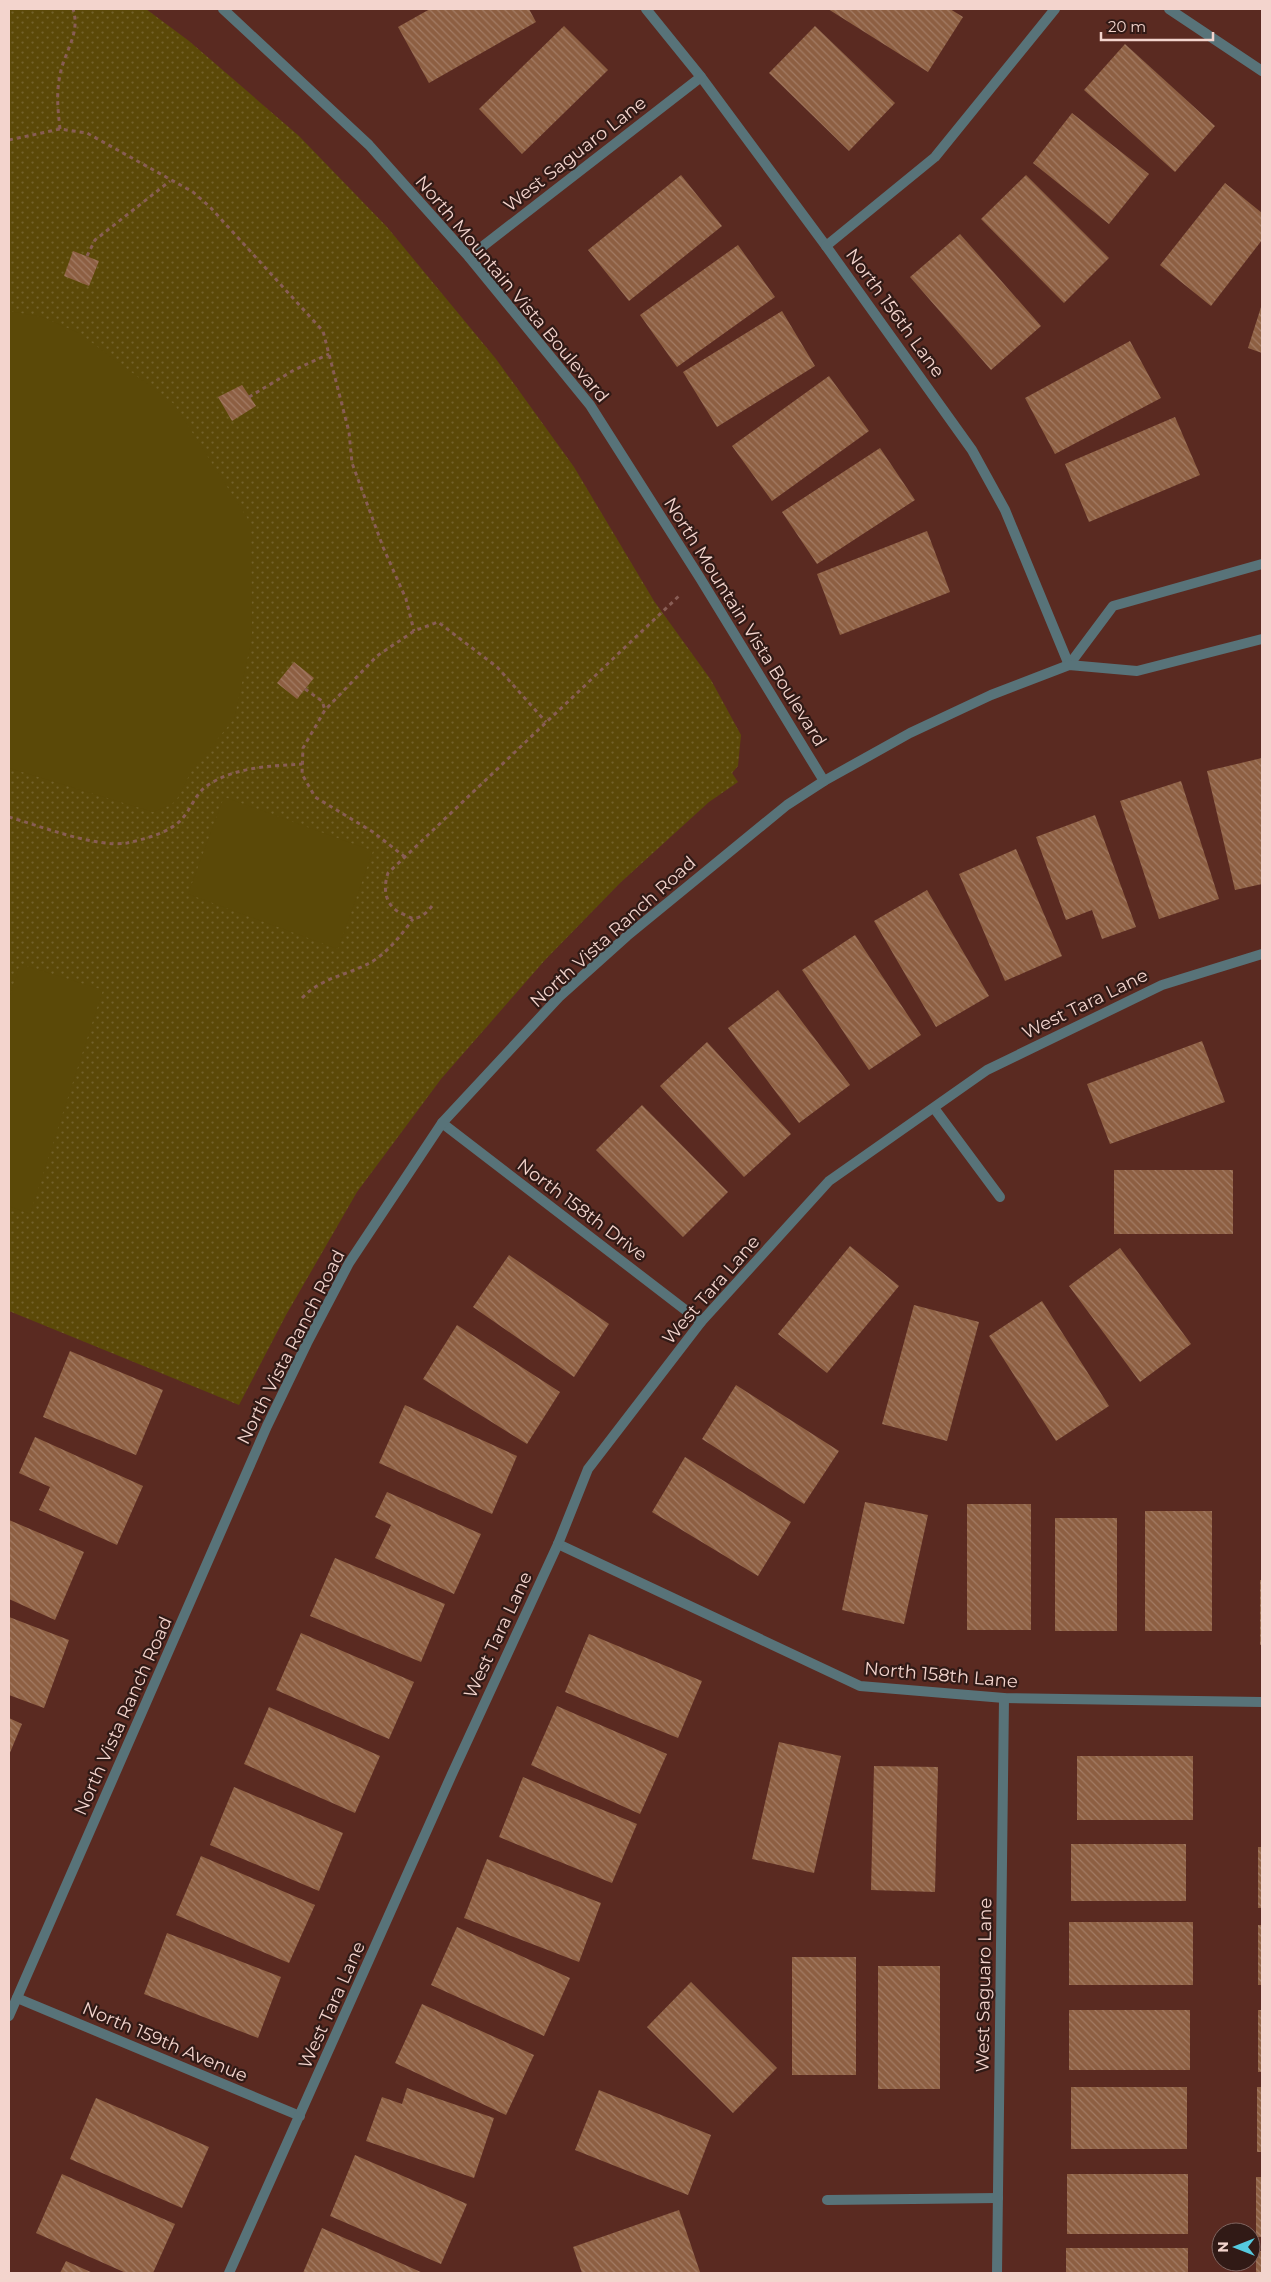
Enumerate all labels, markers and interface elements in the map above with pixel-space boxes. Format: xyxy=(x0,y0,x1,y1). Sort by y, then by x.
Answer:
scale bar xyxy=(1101,10,1214,42)
text: 20 m xyxy=(1108,17,1146,36)
street label: West Saguaro Lane xyxy=(499,91,651,216)
street label: North Mountain Vista Boulevard xyxy=(411,171,613,407)
street label: North 156th Lane xyxy=(841,244,949,382)
street label: North Mountain Vista Boulevard xyxy=(659,493,831,751)
street label: North Vista Ranch Road xyxy=(526,852,700,1012)
street label: West Tara Lane xyxy=(1019,964,1152,1044)
street label: North 158th Drive xyxy=(513,1154,651,1266)
street label: West Tara Lane xyxy=(658,1231,764,1349)
street label: North Vista Ranch Road xyxy=(232,1246,350,1448)
street label: West Tara Lane xyxy=(459,1568,537,1702)
street label: North Vista Ranch Road xyxy=(69,1613,177,1819)
street label: North 158th Lane xyxy=(863,1657,1019,1693)
street label: West Saguaro Lane xyxy=(971,1897,997,2073)
street label: West Tara Lane xyxy=(294,1938,370,2072)
street label: North 159th Avenue xyxy=(79,1997,251,2087)
north arrow xyxy=(1211,2222,1261,2272)
text: N xyxy=(1214,2241,1232,2253)

